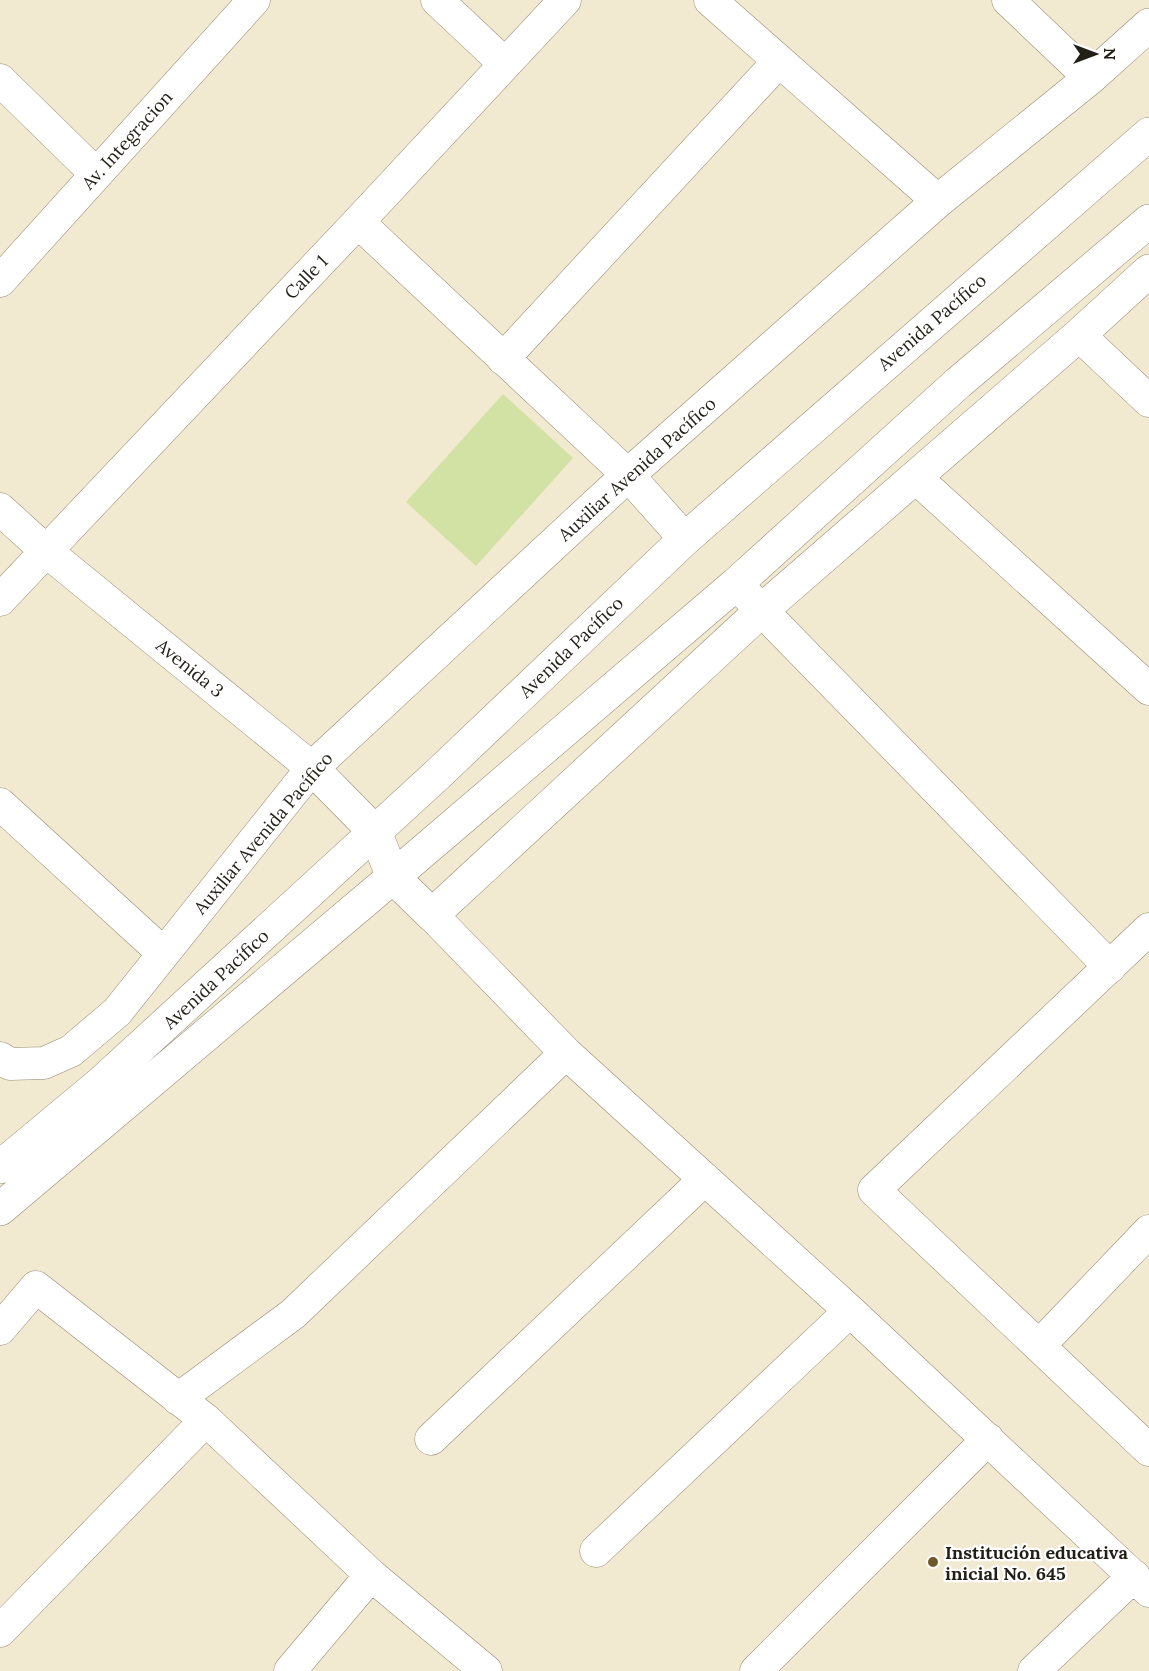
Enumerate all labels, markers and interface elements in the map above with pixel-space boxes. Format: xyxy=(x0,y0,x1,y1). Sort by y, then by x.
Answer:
north arrow xyxy=(1065,24,1125,84)
text: N xyxy=(1100,48,1120,60)
street label: Av. Integracion xyxy=(76,86,177,195)
street label: Calle 1 xyxy=(279,250,333,304)
street label: Avenida Pacífico xyxy=(872,269,991,376)
street label: Auxiliar Avenida Pacífico xyxy=(552,392,721,547)
street label: Avenida Pacífico xyxy=(513,591,628,703)
street label: Avenida 3 xyxy=(151,633,229,702)
street label: Auxiliar Avenida Pacífico xyxy=(188,747,338,920)
street label: Avenida Pacífico xyxy=(158,924,274,1035)
place label: Institución educativa inicial No. 645 xyxy=(945,1541,1128,1585)
marker: Institución educativa inicial No. 645 xyxy=(926,1555,940,1569)

